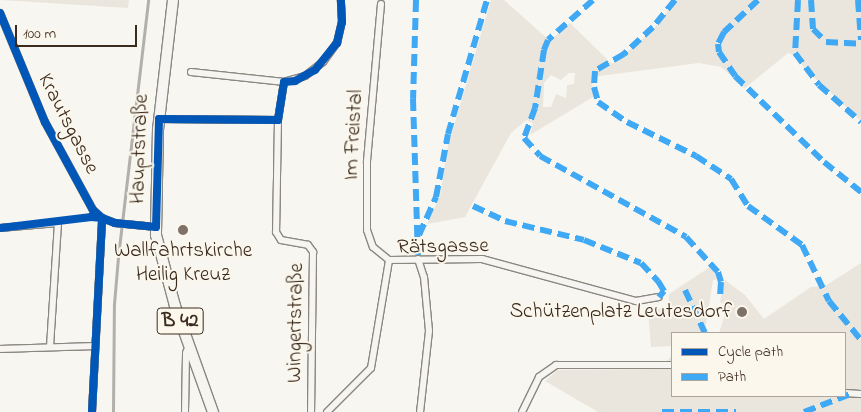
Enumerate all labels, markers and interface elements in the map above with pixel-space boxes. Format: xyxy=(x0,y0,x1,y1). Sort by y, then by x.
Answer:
scale bar xyxy=(18,15,140,47)
text: 100 m xyxy=(23,23,56,45)
street label: Krautsgasse xyxy=(32,70,104,178)
street label: Im Freistal xyxy=(339,89,369,181)
street label: Hauptstraße xyxy=(125,94,155,204)
marker: Wallfahrtskirche Heilig Kreuz xyxy=(177,224,189,236)
street label: Rätsgasse xyxy=(397,234,489,260)
place label: Wallfahrtskirche Heilig Kreuz xyxy=(114,238,252,288)
street label: Wingertstraße xyxy=(282,263,310,383)
place label: Schützenplatz Leutesdorf xyxy=(510,299,732,325)
road number: B 42 xyxy=(156,304,204,338)
marker: Schützenplatz Leutesdorf xyxy=(736,306,748,318)
legend xyxy=(671,332,846,397)
text: Cycle path xyxy=(718,341,783,363)
text: Path xyxy=(718,366,746,388)

